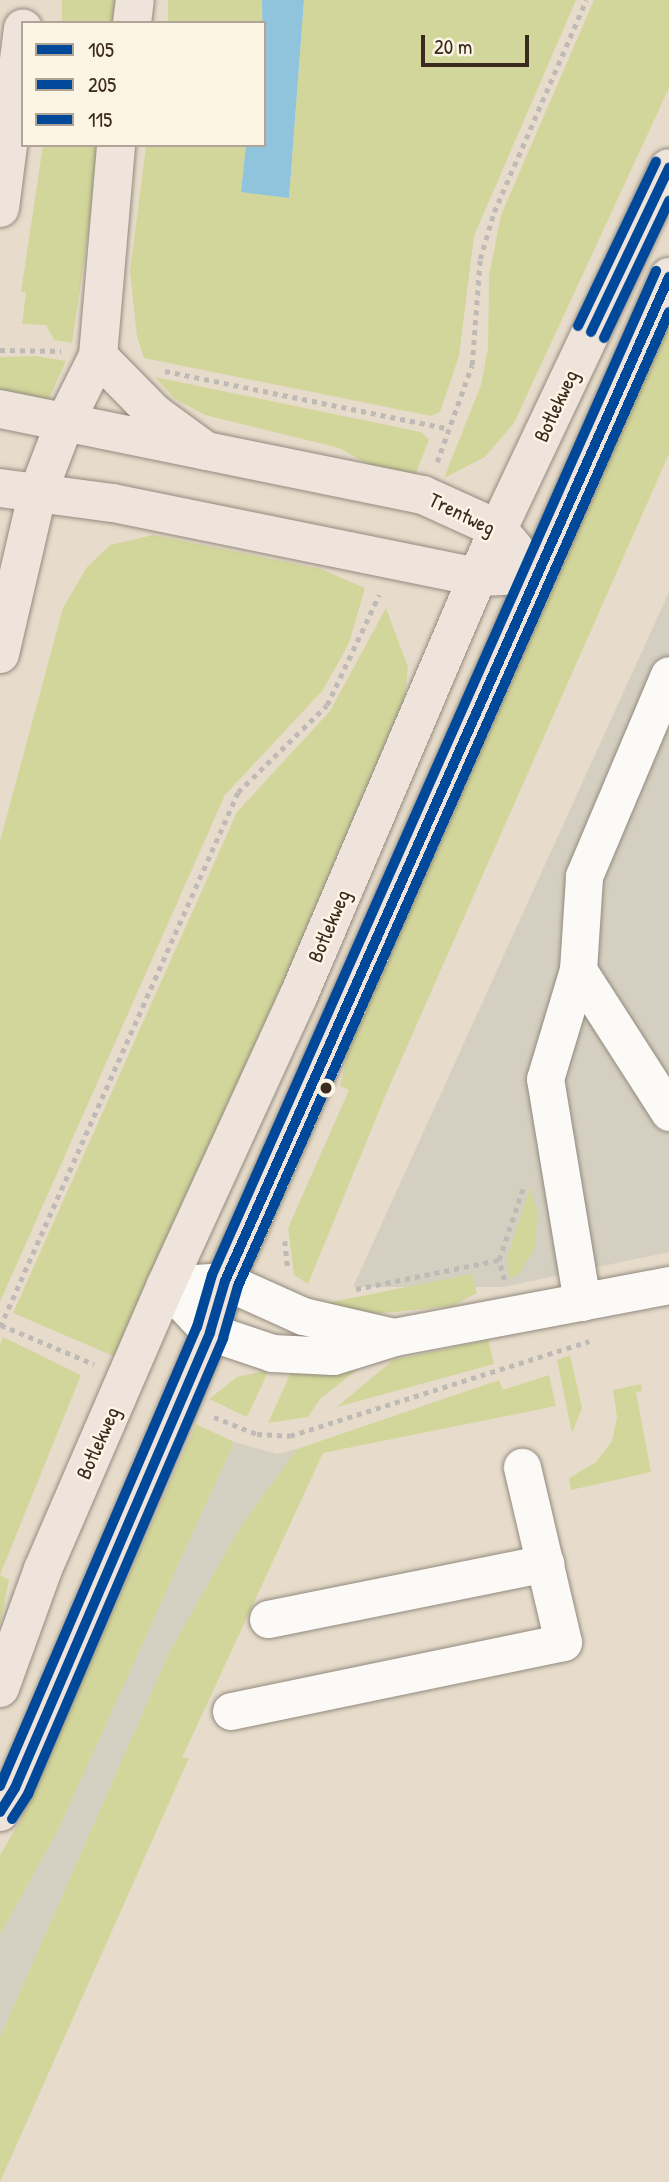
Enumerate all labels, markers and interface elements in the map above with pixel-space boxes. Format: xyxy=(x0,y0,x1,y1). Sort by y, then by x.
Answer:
legend xyxy=(21,21,266,147)
scale bar xyxy=(424,21,532,65)
text: 20 m xyxy=(434,32,472,61)
text: 105 xyxy=(88,35,114,64)
text: 205 xyxy=(88,70,116,99)
text: 115 xyxy=(88,105,112,134)
street label: Botlekweg xyxy=(528,366,584,446)
street label: Trentweg xyxy=(425,487,499,541)
street label: Botlekweg xyxy=(302,886,356,966)
unlabelled marker xyxy=(319,1081,333,1095)
street label: Botlekweg xyxy=(71,1403,125,1483)

